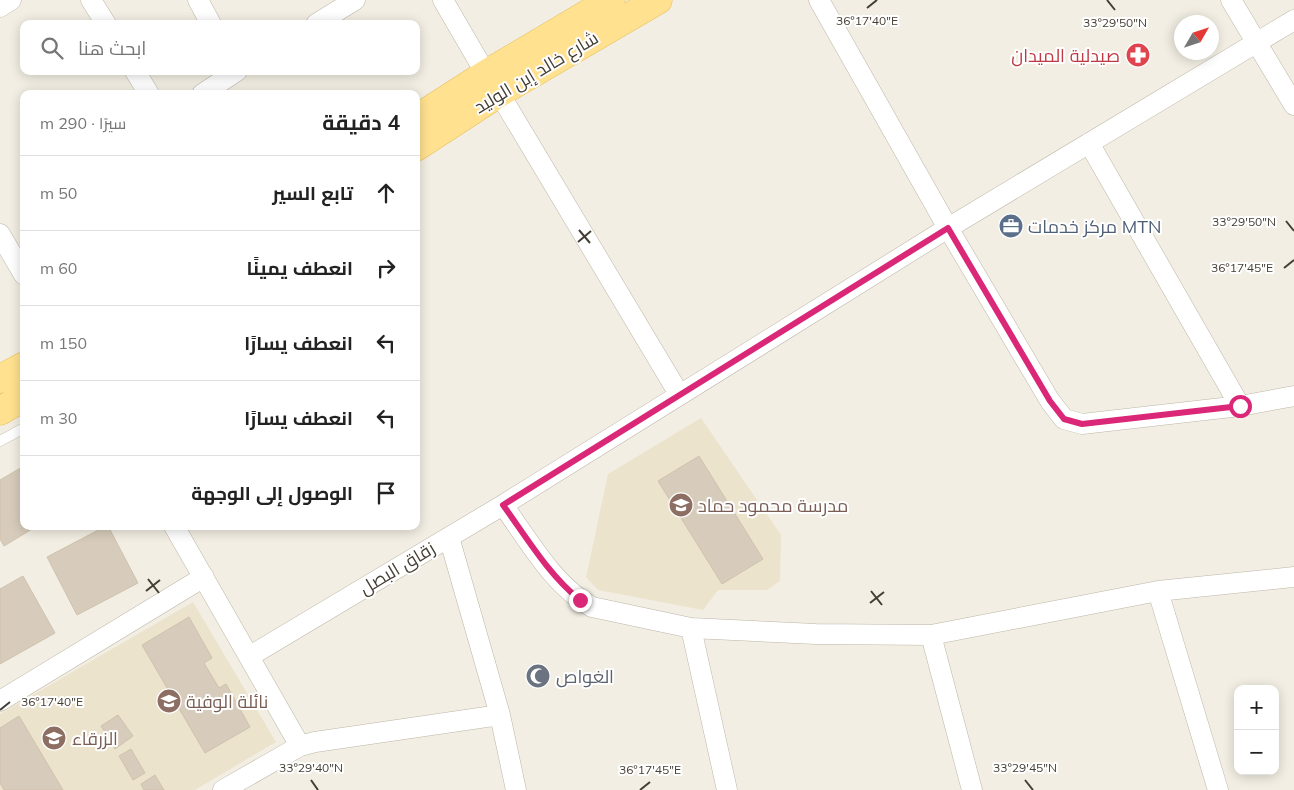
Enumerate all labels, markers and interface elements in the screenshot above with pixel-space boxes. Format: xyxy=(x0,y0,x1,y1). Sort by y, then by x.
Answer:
text: 36°17'40"E xyxy=(836,13,898,28)
text: 33°29'50"N xyxy=(1083,15,1147,30)
north arrow xyxy=(1174,15,1219,60)
search box xyxy=(20,20,420,75)
street label: شارع خالد إبن الوليد xyxy=(470,26,603,119)
icon: search xyxy=(38,34,66,62)
text: ابحث هنا xyxy=(78,36,146,60)
pharmacy icon: صيدلية الميدان xyxy=(1125,42,1151,68)
place label: صيدلية الميدان xyxy=(1011,44,1120,67)
text: 4 دقيقة xyxy=(322,109,400,135)
text: سيرًا · 290 m xyxy=(40,113,126,133)
icon: ahead xyxy=(372,179,400,207)
text: تابع السير xyxy=(272,181,353,205)
text: 50 m xyxy=(40,183,77,203)
office icon: مركز خدمات MTN xyxy=(998,213,1024,239)
text: 33°29'50"N xyxy=(1212,214,1276,229)
place label: مركز خدمات MTN xyxy=(1028,215,1161,238)
icon: right xyxy=(372,254,400,282)
text: انعطف يمينًا xyxy=(247,256,353,280)
text: 60 m xyxy=(40,258,77,278)
text: 36°17'45"E xyxy=(1211,260,1273,275)
icon: left xyxy=(372,329,400,357)
text: انعطف يسارًا xyxy=(244,331,353,355)
text: 150 m xyxy=(40,333,87,353)
route start xyxy=(1229,395,1252,418)
icon: left xyxy=(372,404,400,432)
text: انعطف يسارًا xyxy=(244,406,353,430)
text: 30 m xyxy=(40,408,77,428)
icon: arrive xyxy=(372,479,400,507)
text: الوصول إلى الوجهة xyxy=(191,481,353,505)
school or university icon: مدرسة محمود حماد xyxy=(668,492,694,518)
place label: مدرسة محمود حماد xyxy=(698,494,848,517)
street label: زقاق البصل xyxy=(355,536,440,600)
route end xyxy=(569,589,592,612)
mosque icon: الغواص xyxy=(525,663,551,689)
place label: الغواص xyxy=(556,665,614,688)
map controls xyxy=(1234,685,1279,775)
button: + xyxy=(1234,685,1279,730)
school or university icon: نائلة الوفية xyxy=(156,688,182,714)
place label: نائلة الوفية xyxy=(186,690,268,713)
text: 36°17'40"E xyxy=(21,694,83,709)
school or university icon: الزرقاء xyxy=(41,725,67,751)
place label: الزرقاء xyxy=(72,727,118,750)
button: − xyxy=(1234,730,1279,775)
text: 33°29'40"N xyxy=(279,760,343,775)
text: 33°29'45"N xyxy=(993,760,1057,775)
text: 36°17'45"E xyxy=(619,762,681,777)

